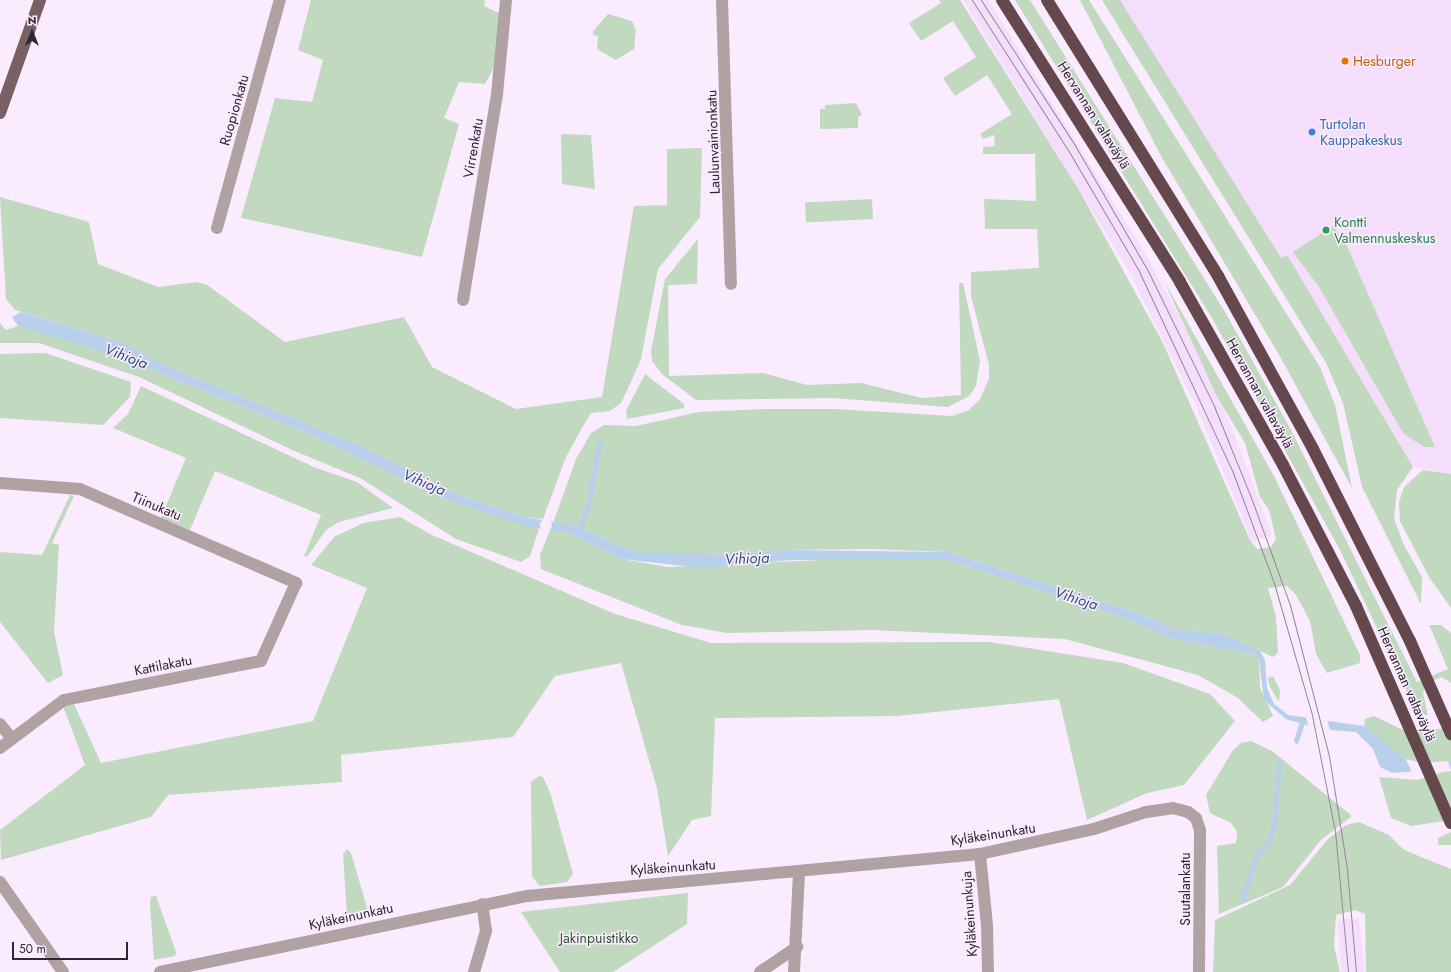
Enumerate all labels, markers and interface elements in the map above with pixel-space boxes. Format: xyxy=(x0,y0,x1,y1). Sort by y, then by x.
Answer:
north arrow xyxy=(12,12,52,52)
text: N xyxy=(28,12,36,28)
place label: Hesburger xyxy=(1353,53,1416,69)
marker: Hesburger xyxy=(1340,56,1350,66)
street label: Hervannan valtaväylä xyxy=(1054,58,1134,172)
street label: Ruopionkatu xyxy=(216,73,252,147)
street label: Laulunvainionkatu xyxy=(703,90,723,194)
place label: Turtolan Kauppakeskus xyxy=(1320,116,1403,148)
street label: Virrenkatu xyxy=(459,117,487,179)
marker: Turtolan Kauppakeskus xyxy=(1307,127,1317,137)
place label: Kontti Valmennuskeskus xyxy=(1334,214,1435,246)
marker: Kontti Valmennuskeskus xyxy=(1321,225,1331,235)
street label: Hervannan valtaväylä xyxy=(1223,335,1297,451)
water label: Vihioja xyxy=(102,341,150,373)
water label: Vihioja xyxy=(400,466,448,500)
street label: Tiinukatu xyxy=(130,488,184,524)
water label: Vihioja xyxy=(724,549,770,569)
water label: Vihioja xyxy=(1052,584,1100,614)
street label: Hervannan valtaväylä xyxy=(1374,624,1440,744)
street label: Kattilakatu xyxy=(133,651,193,679)
street label: Kyläkeinunkatu xyxy=(949,819,1037,849)
street label: Suutalankatu xyxy=(1177,852,1193,926)
street label: Kyläkeinunkatu xyxy=(630,856,716,878)
street label: Kyläkeinunkuja xyxy=(958,871,980,957)
street label: Kyläkeinunkatu xyxy=(307,899,395,933)
park label: Jakinpuistikko xyxy=(560,930,638,946)
scale bar xyxy=(14,934,130,960)
text: 50 m xyxy=(19,940,46,958)

